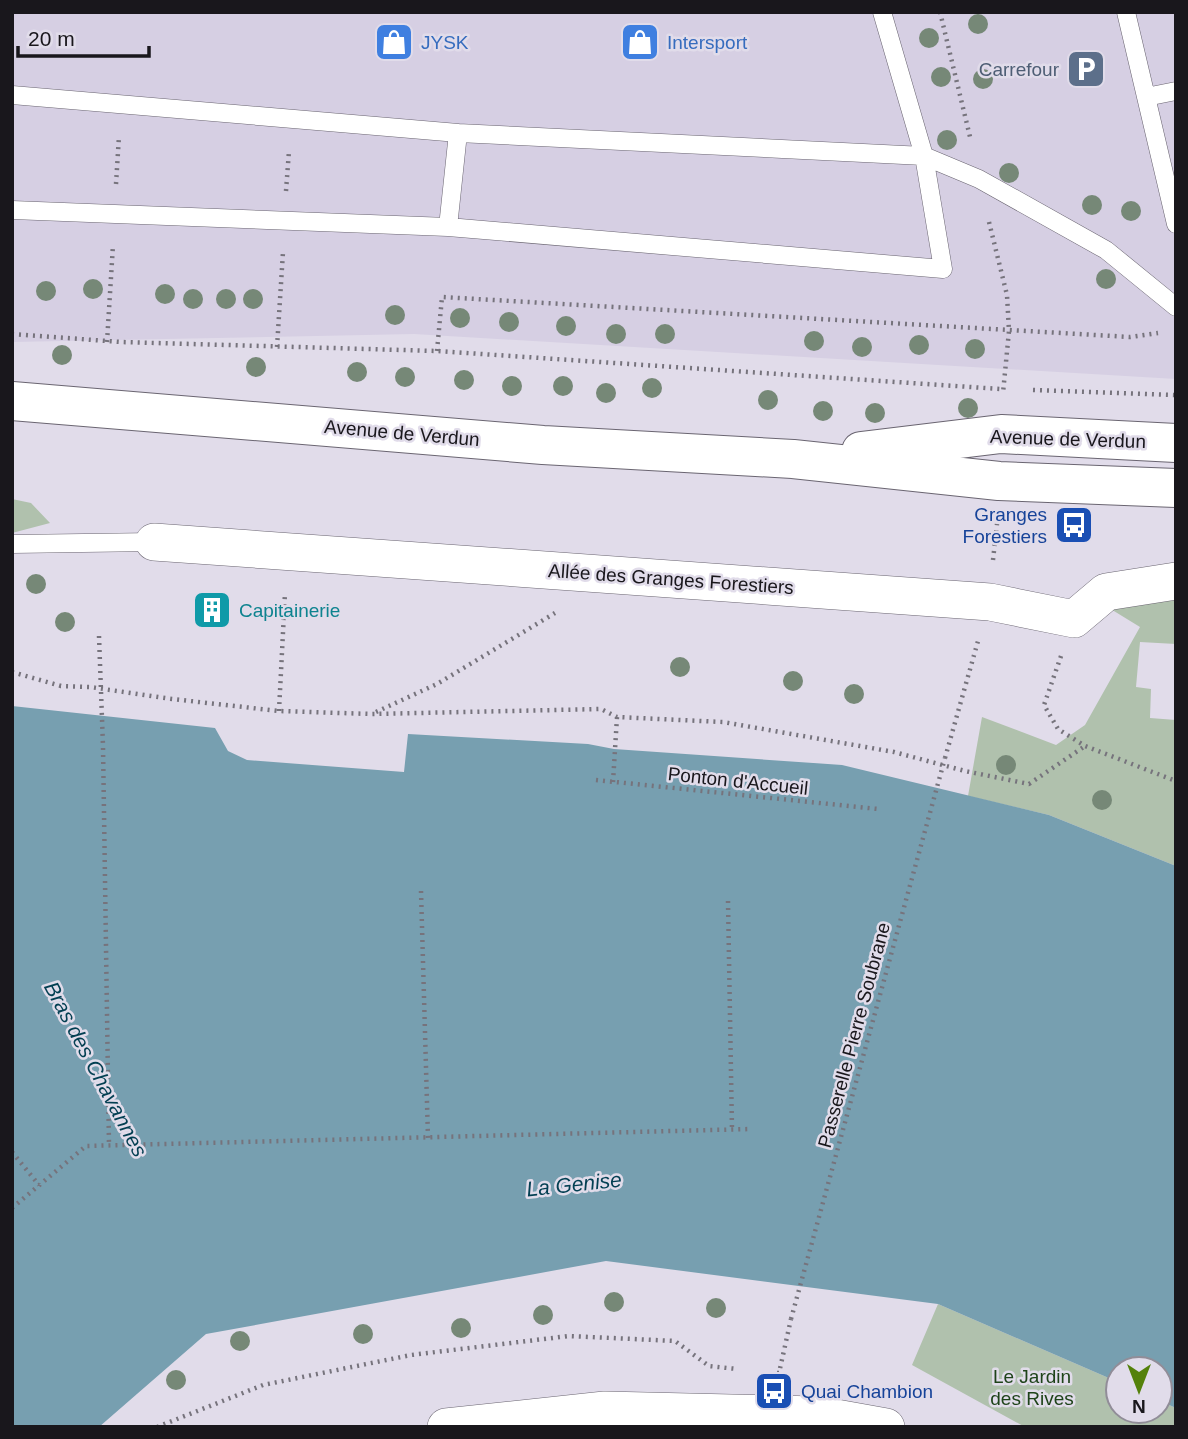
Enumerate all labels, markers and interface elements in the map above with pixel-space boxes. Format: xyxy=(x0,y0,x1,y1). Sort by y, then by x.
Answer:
scale bar xyxy=(18,14,149,58)
shop icon: JYSK xyxy=(373,21,415,63)
shop icon: Intersport xyxy=(619,21,661,63)
text: 20 m xyxy=(28,27,75,50)
place label: JYSK xyxy=(421,32,469,53)
place label: Intersport xyxy=(667,32,748,53)
parking icon: Carrefour xyxy=(1065,48,1107,90)
place label: Carrefour xyxy=(979,59,1060,80)
street label: Avenue de Verdun xyxy=(323,416,481,450)
street label: Avenue de Verdun xyxy=(990,426,1146,452)
place label: Granges Forestiers xyxy=(963,504,1047,547)
bus stop icon: Granges Forestiers xyxy=(1053,504,1095,546)
street label: Allée des Granges Forestiers xyxy=(548,560,794,598)
building icon: Capitainerie xyxy=(191,589,233,631)
place label: Capitainerie xyxy=(239,600,340,621)
street label: Ponton d'Accueil xyxy=(667,763,809,799)
street label: Passerelle Pierre Soubrane xyxy=(814,920,894,1150)
water label: Bras des Chavannes xyxy=(40,978,152,1161)
water label: La Genise xyxy=(525,1168,623,1200)
north arrow xyxy=(1104,1355,1174,1425)
park label: Le Jardin des Rives xyxy=(990,1366,1074,1409)
bus stop icon: Quai Chambion xyxy=(753,1370,795,1412)
place label: Quai Chambion xyxy=(801,1381,933,1402)
text: N xyxy=(1132,1396,1146,1417)

